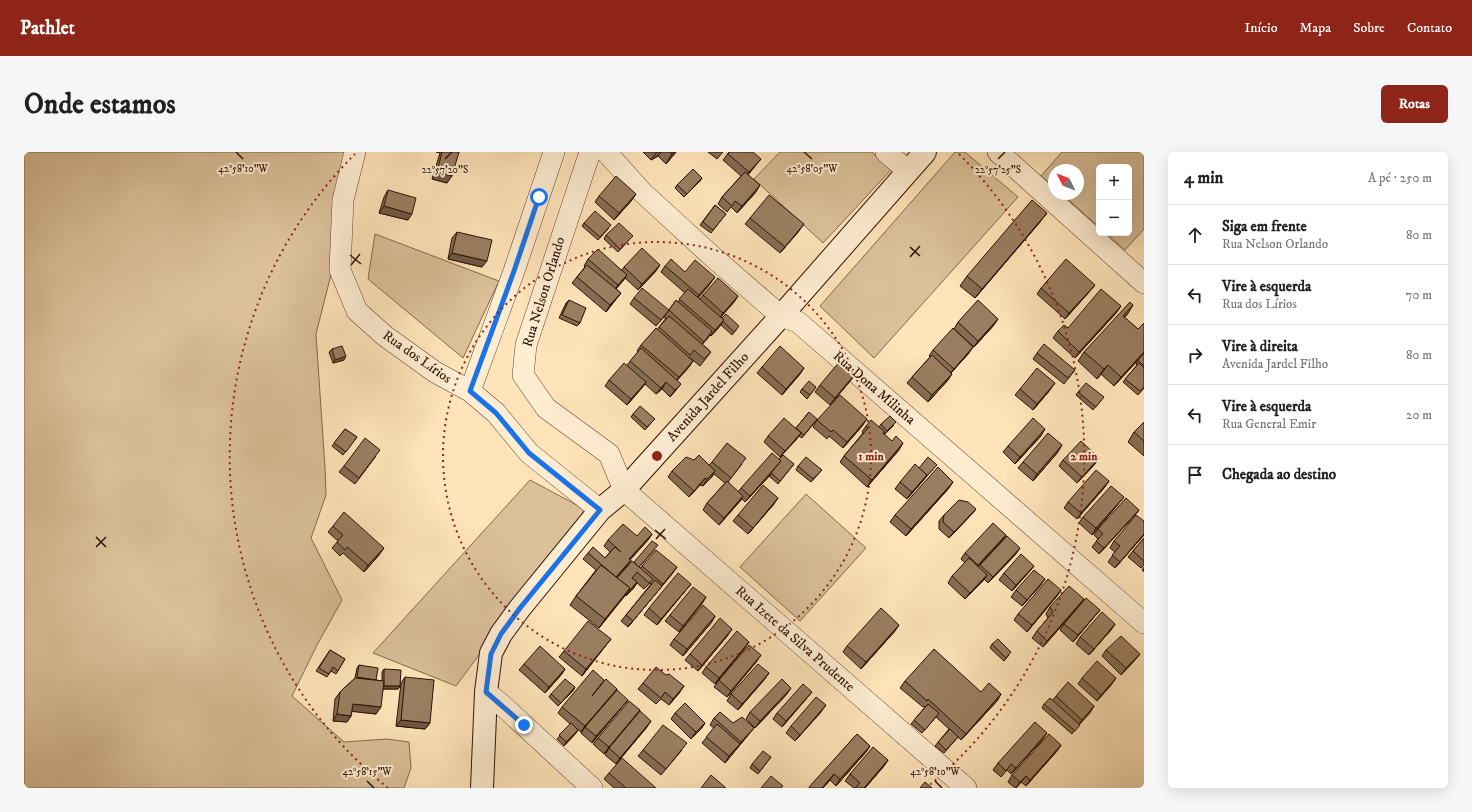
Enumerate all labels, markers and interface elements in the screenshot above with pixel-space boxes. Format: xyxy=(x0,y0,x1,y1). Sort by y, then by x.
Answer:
text: Pathlet xyxy=(20,17,75,40)
text: Início xyxy=(1244,19,1278,37)
text: Mapa xyxy=(1300,19,1331,37)
text: Sobre xyxy=(1353,19,1385,37)
text: Contato xyxy=(1407,19,1452,37)
button: Rotas xyxy=(1381,85,1448,123)
text: Onde estamos xyxy=(24,87,176,122)
text: 42°58'10"W xyxy=(218,163,269,175)
text: 42°58'05"W xyxy=(787,163,838,175)
text: 22°57'20"S xyxy=(422,164,468,176)
text: 22°57'25"S xyxy=(975,164,1021,176)
north arrow xyxy=(1048,164,1084,200)
map controls xyxy=(1096,164,1132,236)
button: + xyxy=(1096,164,1132,200)
text: 4 min xyxy=(1184,167,1223,189)
text: A pé · 250 m xyxy=(1368,170,1432,186)
route start xyxy=(530,188,548,206)
button: − xyxy=(1096,200,1132,236)
text: Siga em frente xyxy=(1222,217,1307,236)
icon: ahead xyxy=(1184,224,1206,246)
text: 80 m xyxy=(1406,227,1432,243)
street label: Rua Nelson Orlando xyxy=(519,235,569,349)
text: Rua Nelson Orlando xyxy=(1222,236,1328,252)
text: Vire à esquerda xyxy=(1222,277,1311,296)
icon: left xyxy=(1184,284,1206,306)
text: 70 m xyxy=(1406,287,1432,303)
text: Rua dos Lírios xyxy=(1222,296,1297,312)
street label: Rua dos Lírios xyxy=(379,327,455,388)
text: Vire à direita xyxy=(1222,337,1298,356)
icon: right xyxy=(1184,344,1206,366)
street label: Rua Dona Milinha xyxy=(829,347,919,429)
text: 80 m xyxy=(1406,347,1432,363)
street label: Avenida Jardel Filho xyxy=(663,348,753,445)
text: Avenida Jardel Filho xyxy=(1222,356,1328,372)
text: Vire à esquerda xyxy=(1222,397,1311,416)
icon: left xyxy=(1184,404,1206,426)
text: 20 m xyxy=(1406,407,1432,423)
text: Rua General Emir xyxy=(1222,416,1316,432)
centre of rings xyxy=(650,449,664,463)
text: 1 min xyxy=(858,449,884,464)
text: 2 min xyxy=(1071,449,1098,464)
icon: arrive xyxy=(1184,464,1206,486)
text: Chegada ao destino xyxy=(1222,465,1336,484)
street label: Rua Izete da Silva Prudente xyxy=(732,582,859,696)
route end xyxy=(515,716,533,734)
text: 42°58'15"W xyxy=(342,766,392,778)
text: 42°58'10"W xyxy=(910,766,961,778)

